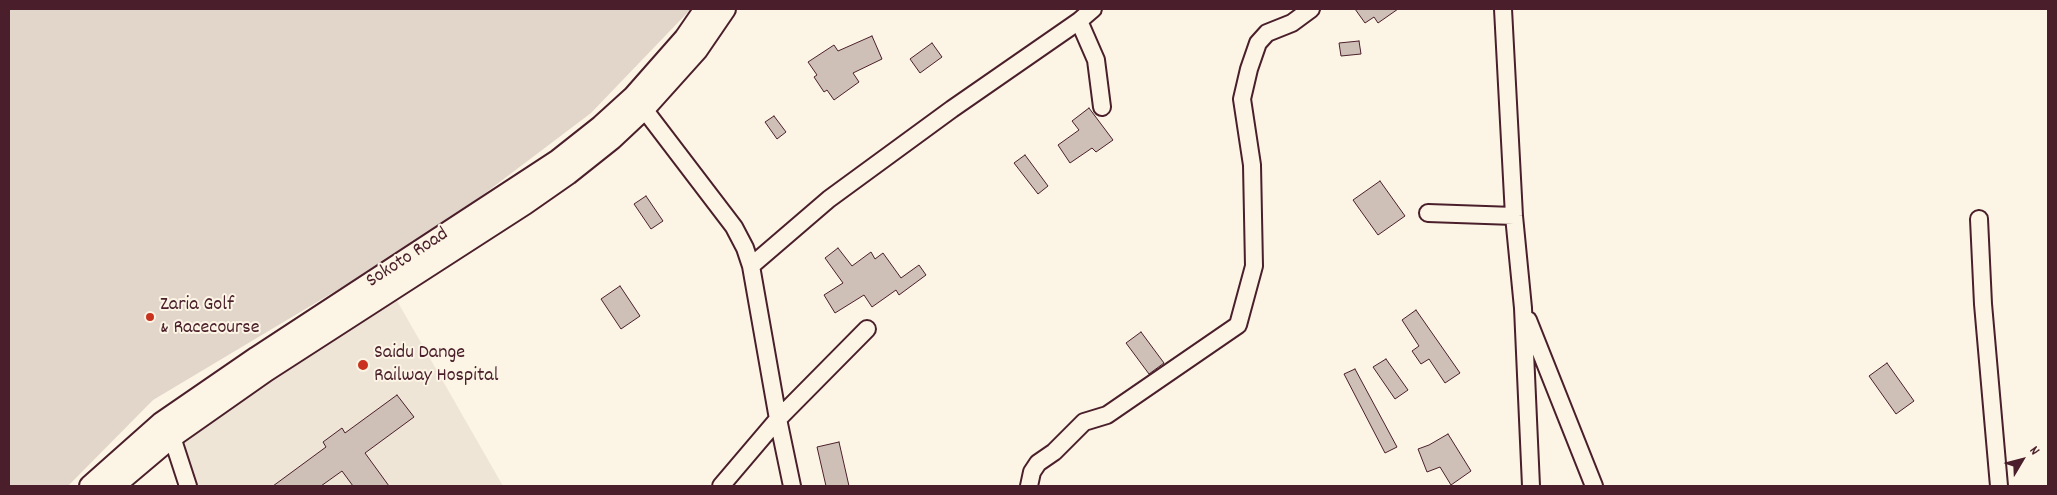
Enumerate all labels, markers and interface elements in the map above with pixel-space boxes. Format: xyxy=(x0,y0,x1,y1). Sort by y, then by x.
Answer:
street label: Sokoto Road xyxy=(362,224,454,294)
place label: Zaria Golf & Racecourse xyxy=(160,294,260,341)
marker: Zaria Golf & Racecourse xyxy=(144,311,156,323)
place label: Saidu Dange Railway Hospital xyxy=(374,342,498,389)
marker: Saidu Dange Railway Hospital xyxy=(356,358,370,372)
north arrow xyxy=(1997,435,2047,485)
text: N xyxy=(2024,442,2044,460)

